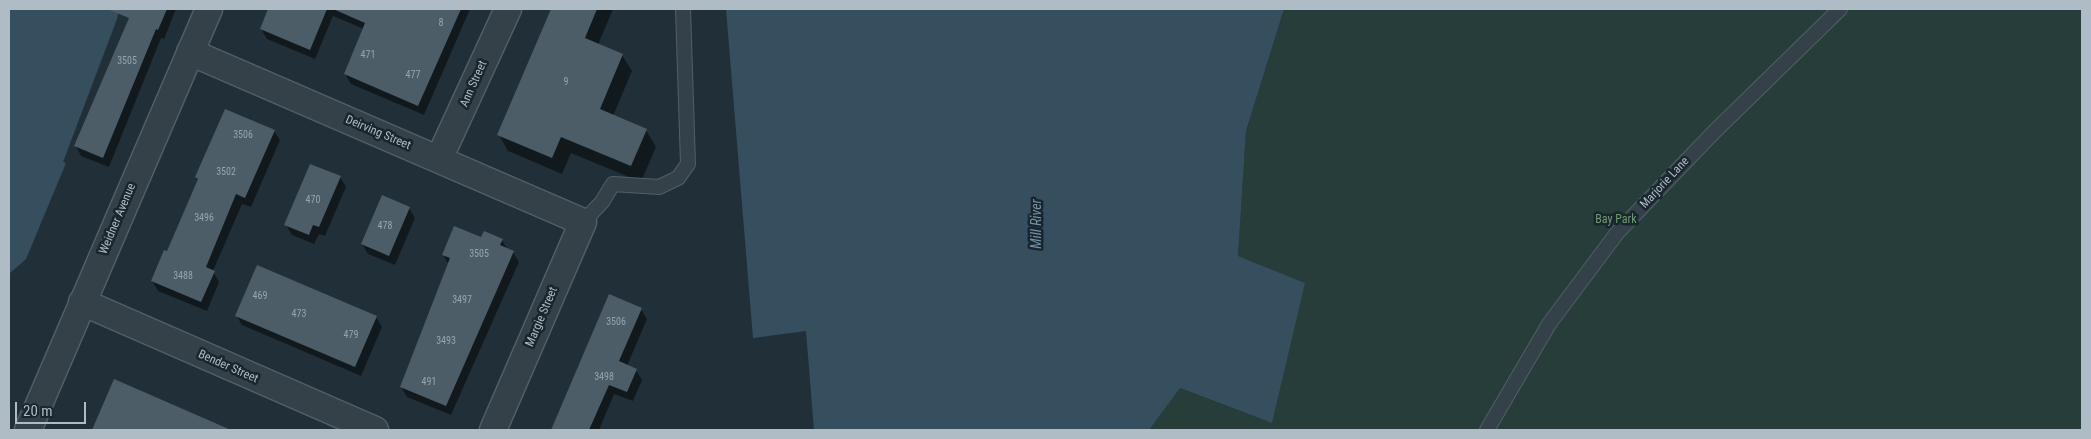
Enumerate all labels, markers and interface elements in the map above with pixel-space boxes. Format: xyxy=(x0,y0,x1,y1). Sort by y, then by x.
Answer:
house number: 8 xyxy=(439,17,443,29)
house number: 471 xyxy=(361,49,375,61)
house number: 3505 xyxy=(117,55,137,67)
street label: Ann Street xyxy=(457,58,491,110)
house number: 477 xyxy=(406,69,420,81)
house number: 9 xyxy=(564,76,568,88)
street label: Deirving Street xyxy=(343,113,413,153)
house number: 3506 xyxy=(233,129,253,141)
street label: Marjorie Lane xyxy=(1638,154,1692,212)
house number: 3502 xyxy=(216,166,236,178)
street label: Weidner Avenue xyxy=(97,181,139,257)
house number: 470 xyxy=(306,194,320,206)
water label: Mill River xyxy=(1029,199,1045,249)
house number: 3496 xyxy=(194,212,214,224)
park label: Bay Park xyxy=(1595,213,1637,227)
house number: 478 xyxy=(378,220,392,232)
house number: 3505 xyxy=(469,248,489,260)
house number: 3488 xyxy=(173,270,193,282)
street label: Margie Street xyxy=(523,285,561,349)
house number: 469 xyxy=(253,290,267,302)
house number: 3497 xyxy=(452,294,472,306)
house number: 473 xyxy=(292,308,306,320)
house number: 3506 xyxy=(606,316,626,328)
house number: 479 xyxy=(344,329,358,341)
house number: 3493 xyxy=(436,335,456,347)
street label: Bender Street xyxy=(196,347,260,387)
house number: 3498 xyxy=(594,371,614,383)
house number: 491 xyxy=(422,376,436,388)
scale bar xyxy=(18,392,89,424)
text: 20 m xyxy=(23,402,53,420)

